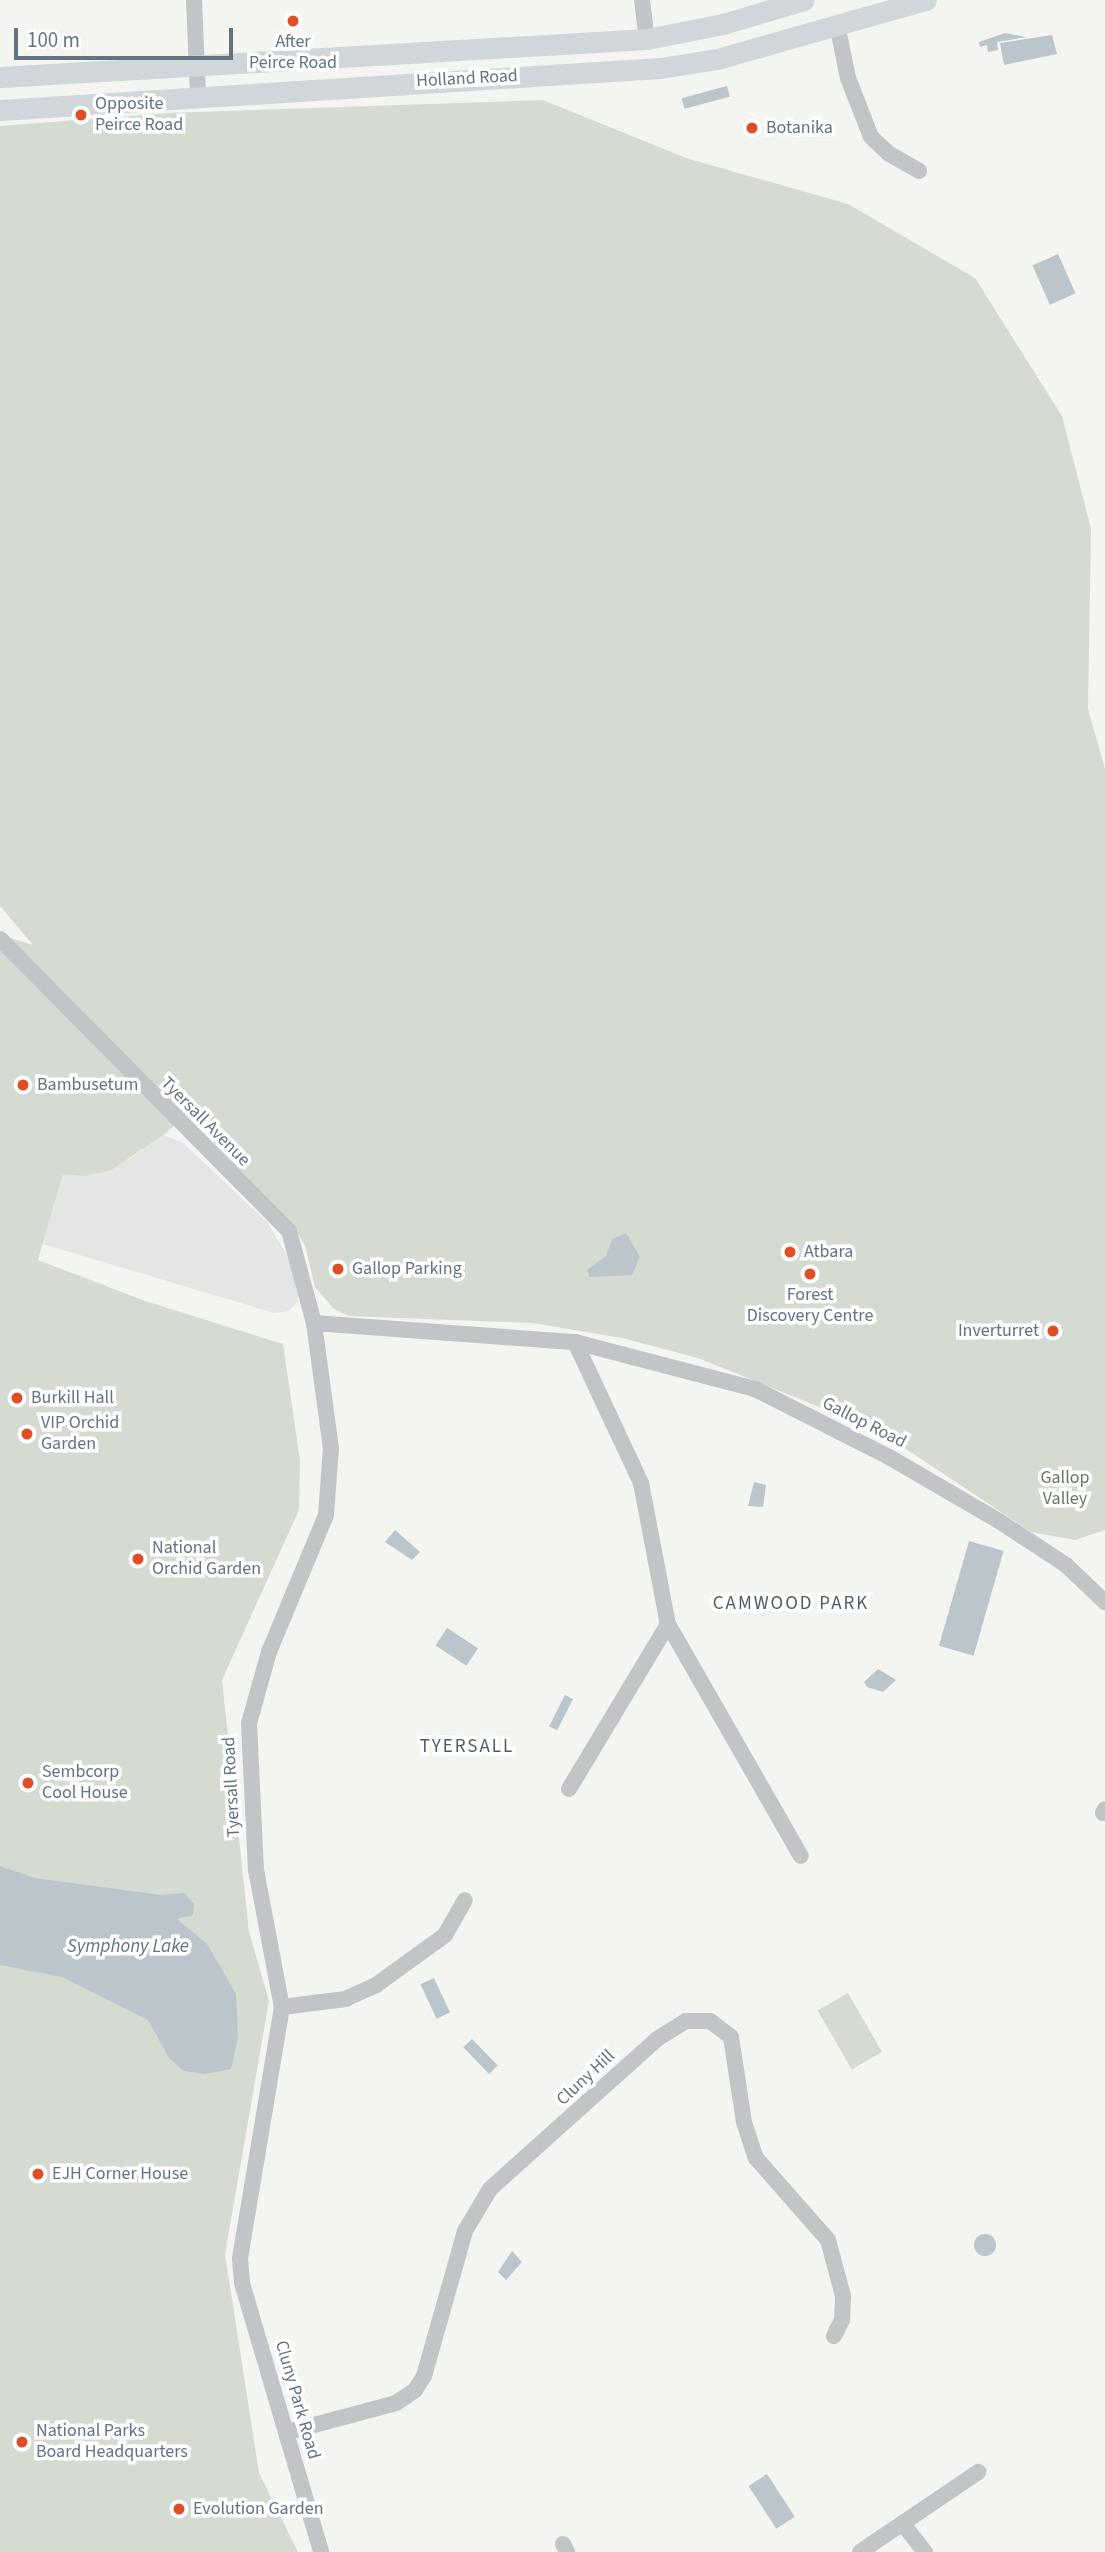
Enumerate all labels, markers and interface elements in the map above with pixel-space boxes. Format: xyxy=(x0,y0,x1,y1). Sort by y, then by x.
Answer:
marker: After Peirce Road xyxy=(285,13,301,29)
scale bar xyxy=(18,14,236,58)
text: 100 m xyxy=(27,25,80,55)
place label: After Peirce Road xyxy=(249,32,337,74)
street label: Holland Road xyxy=(416,66,518,92)
place label: Opposite Peirce Road xyxy=(95,94,183,136)
marker: Opposite Peirce Road xyxy=(73,107,89,123)
place label: Botanika xyxy=(766,117,833,139)
marker: Botanika xyxy=(744,120,760,136)
street label: Tyersall Avenue xyxy=(156,1073,254,1171)
place label: Bambusetum xyxy=(37,1074,138,1096)
marker: Bambusetum xyxy=(15,1077,31,1093)
place label: Atbara xyxy=(804,1241,853,1263)
marker: Atbara xyxy=(782,1244,798,1260)
place label: Gallop Parking xyxy=(352,1258,462,1280)
marker: Gallop Parking xyxy=(330,1261,346,1277)
marker: Forest Discovery Centre xyxy=(802,1266,818,1282)
place label: Forest Discovery Centre xyxy=(747,1285,873,1328)
place label: Inverturret xyxy=(958,1320,1039,1342)
marker: Inverturret xyxy=(1045,1323,1061,1339)
place label: Burkill Hall xyxy=(31,1387,114,1409)
marker: Burkill Hall xyxy=(9,1390,25,1406)
street label: Gallop Road xyxy=(818,1393,910,1453)
place label: VIP Orchid Garden xyxy=(41,1413,119,1456)
marker: VIP Orchid Garden xyxy=(19,1426,35,1442)
park label: Gallop Valley xyxy=(1040,1468,1090,1510)
place label: National Orchid Garden xyxy=(152,1538,261,1580)
marker: National Orchid Garden xyxy=(130,1551,146,1567)
district label: CAMWOOD PARK xyxy=(714,1593,868,1615)
street label: Tyersall Road xyxy=(219,1736,245,1838)
district label: TYERSALL xyxy=(421,1736,513,1758)
place label: Sembcorp Cool House xyxy=(42,1762,128,1804)
marker: Sembcorp Cool House xyxy=(20,1775,36,1791)
water label: Symphony Lake xyxy=(67,1936,189,1958)
street label: Cluny Hill xyxy=(552,2046,620,2110)
place label: EJH Corner House xyxy=(52,2163,188,2185)
marker: EJH Corner House xyxy=(30,2166,46,2182)
street label: Cluny Park Road xyxy=(270,2338,324,2462)
place label: National Parks Board Headquarters xyxy=(36,2421,188,2464)
marker: National Parks Board Headquarters xyxy=(14,2434,30,2450)
place label: Evolution Garden xyxy=(193,2498,324,2520)
marker: Evolution Garden xyxy=(171,2501,187,2517)

